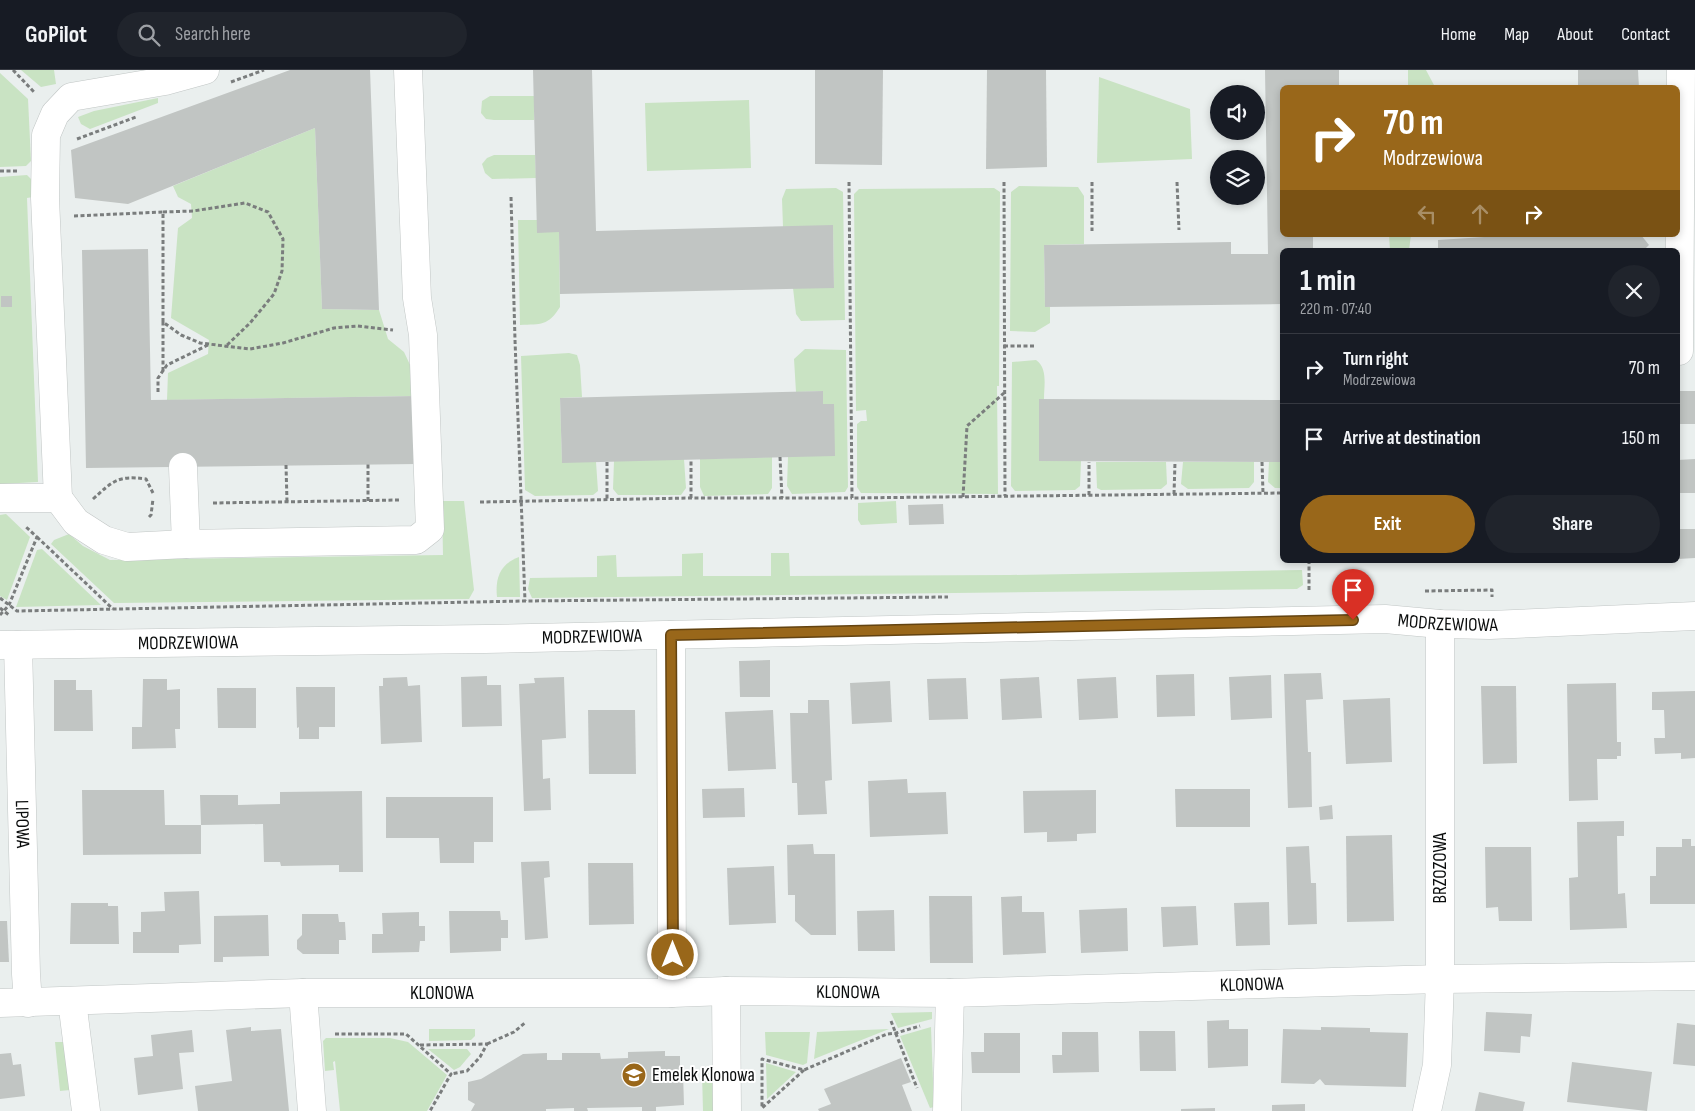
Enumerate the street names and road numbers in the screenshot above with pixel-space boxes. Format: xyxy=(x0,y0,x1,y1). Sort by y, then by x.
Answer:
street label: MODRZEWIOWA xyxy=(1397,609,1499,637)
street label: MODRZEWIOWA xyxy=(542,624,643,649)
street label: MODRZEWIOWA xyxy=(138,631,239,655)
street label: LIPOWA xyxy=(10,800,34,849)
street label: BRZOZOWA xyxy=(1429,832,1452,903)
street label: KLONOWA xyxy=(1220,972,1285,997)
street label: KLONOWA xyxy=(816,980,881,1004)
street label: KLONOWA xyxy=(410,982,475,1005)

